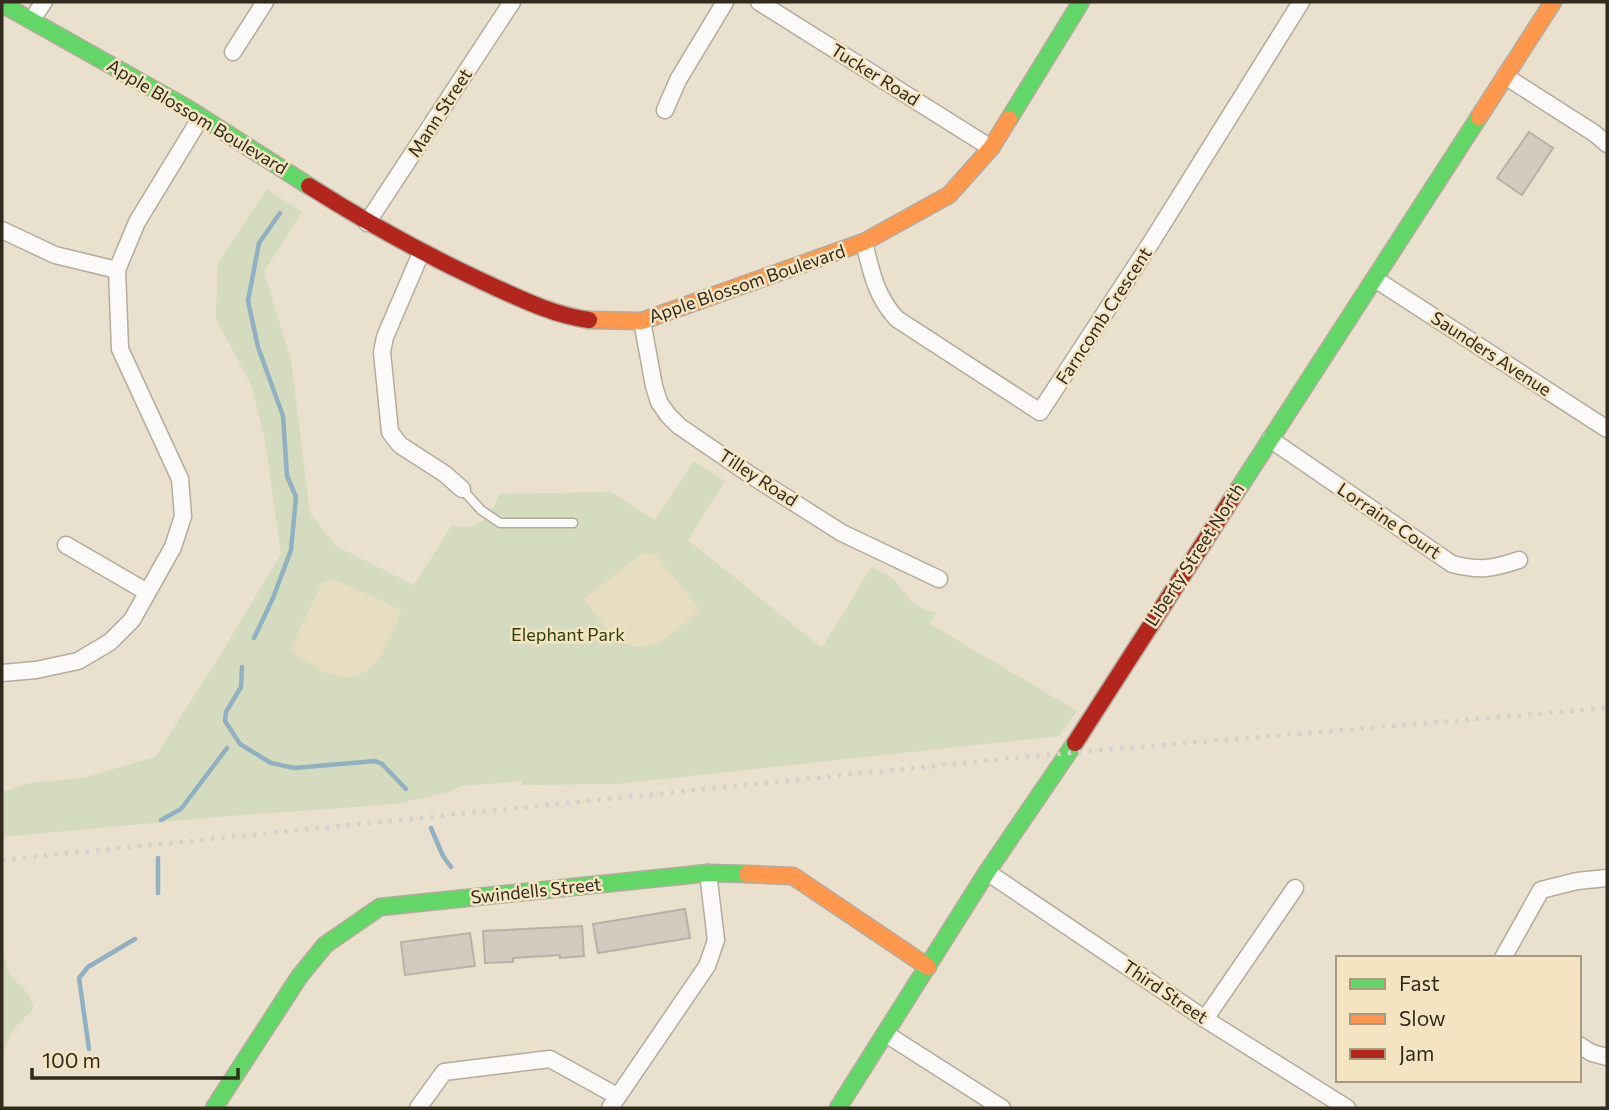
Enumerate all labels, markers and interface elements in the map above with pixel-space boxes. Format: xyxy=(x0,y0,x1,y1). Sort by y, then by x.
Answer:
street label: Tucker Road xyxy=(827,38,924,110)
street label: Apple Blossom Boulevard xyxy=(103,54,292,179)
street label: Mann Street xyxy=(402,64,476,161)
street label: Apple Blossom Boulevard xyxy=(646,239,848,327)
street label: Farncomb Crescent xyxy=(1051,243,1156,388)
street label: Saunders Avenue xyxy=(1427,306,1556,400)
street label: Tilley Road xyxy=(715,444,802,511)
street label: Lorraine Court xyxy=(1334,477,1446,563)
street label: Liberty Street North xyxy=(1140,479,1249,630)
park label: Elephant Park xyxy=(511,623,625,645)
street label: Swindells Street xyxy=(470,872,602,908)
street label: Third Street xyxy=(1119,955,1212,1028)
legend xyxy=(1336,956,1581,1082)
text: Fast xyxy=(1399,970,1440,995)
text: Slow xyxy=(1399,1005,1446,1030)
scale bar xyxy=(32,1036,238,1080)
text: Jam xyxy=(1399,1040,1434,1065)
text: 100 m xyxy=(42,1047,101,1072)

